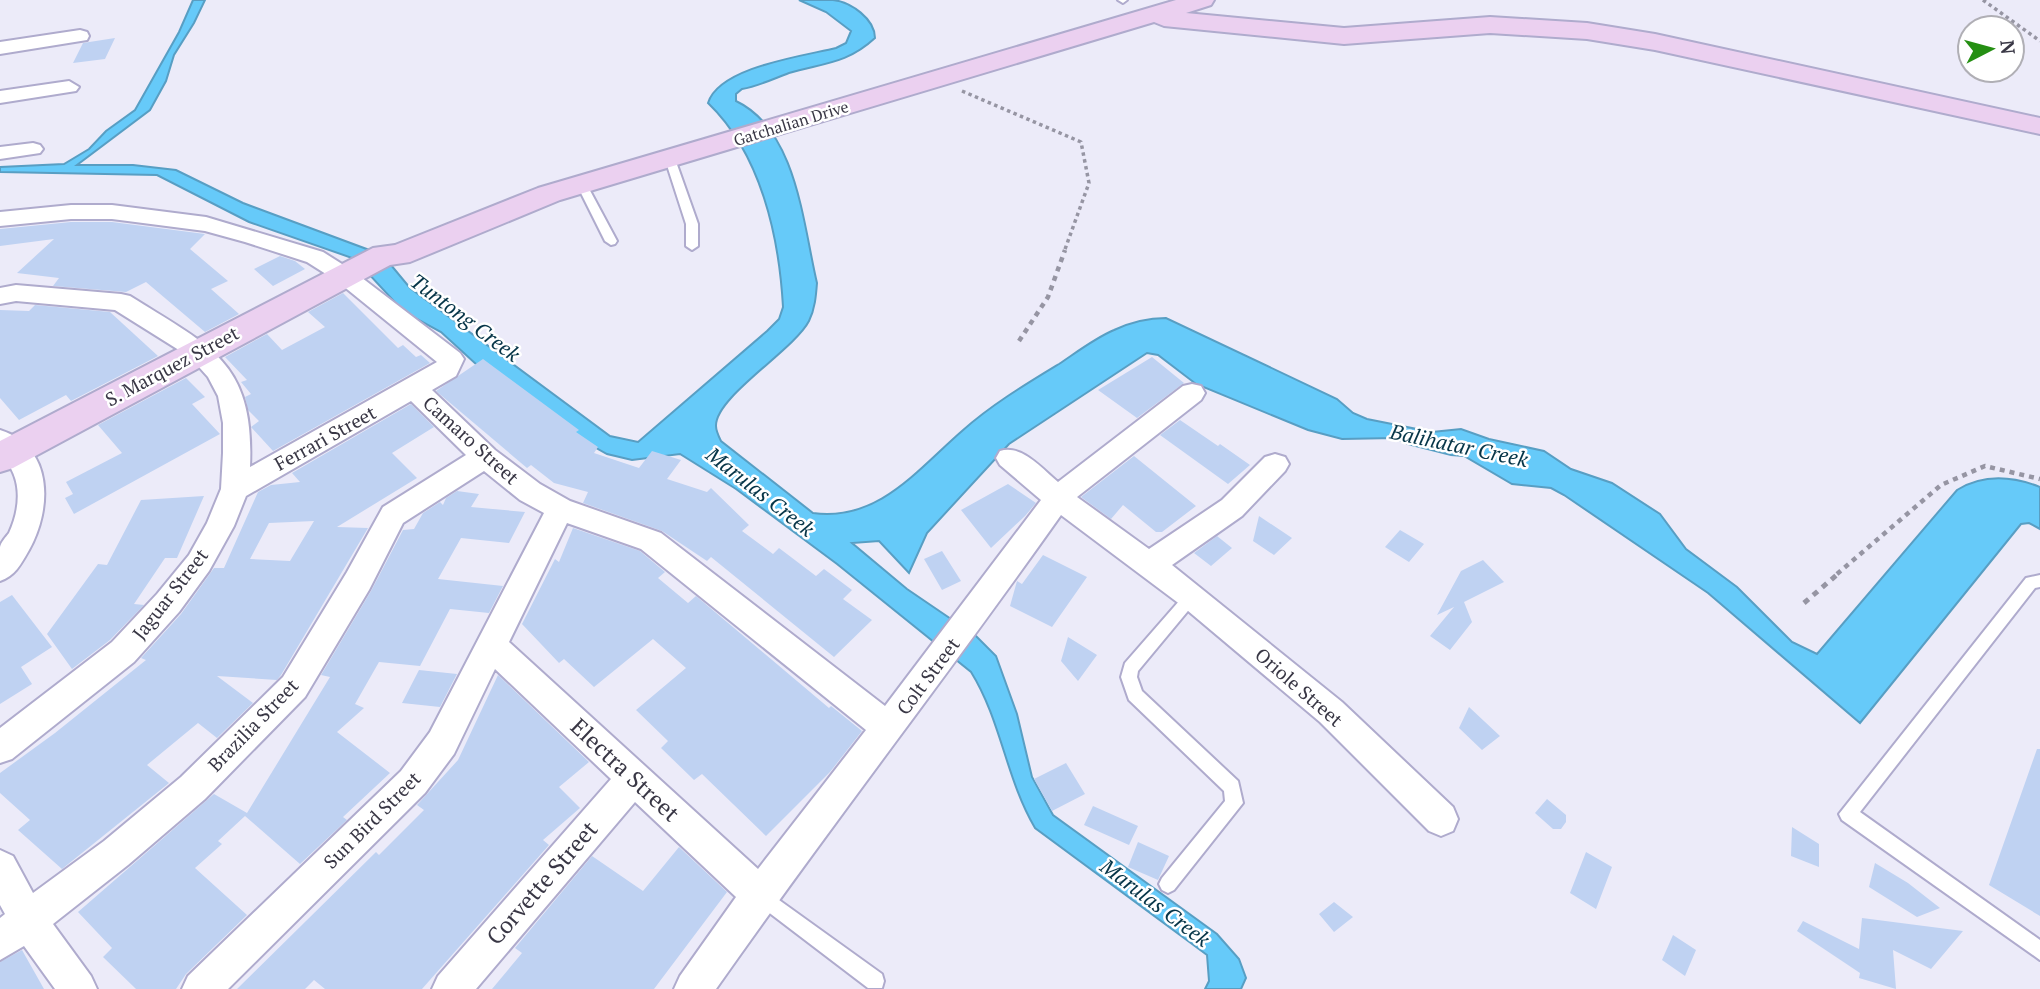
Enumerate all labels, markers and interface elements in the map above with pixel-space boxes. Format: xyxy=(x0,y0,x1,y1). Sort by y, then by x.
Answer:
north arrow xyxy=(1956,14,2026,84)
text: N xyxy=(1995,39,2022,56)
street label: Gatchalian Drive xyxy=(731,95,851,151)
water label: Tuntong Creek xyxy=(405,267,527,368)
street label: S. Marquez Street xyxy=(101,320,243,411)
street label: Camaro Street xyxy=(418,390,525,489)
street label: Ferrari Street xyxy=(270,399,380,476)
water label: Balihatar Creek xyxy=(1387,417,1532,473)
water label: Marulas Creek xyxy=(700,439,821,543)
street label: Jaguar Street xyxy=(126,543,213,644)
street label: Colt Street xyxy=(890,632,965,719)
street label: Oriole Street xyxy=(1250,642,1348,732)
street label: Brazilia Street xyxy=(202,673,303,776)
street label: Electra Street xyxy=(564,711,687,829)
street label: Sun Bird Street xyxy=(318,766,426,874)
street label: Corvette Street xyxy=(479,814,604,951)
water label: Marulas Creek xyxy=(1094,851,1217,953)

